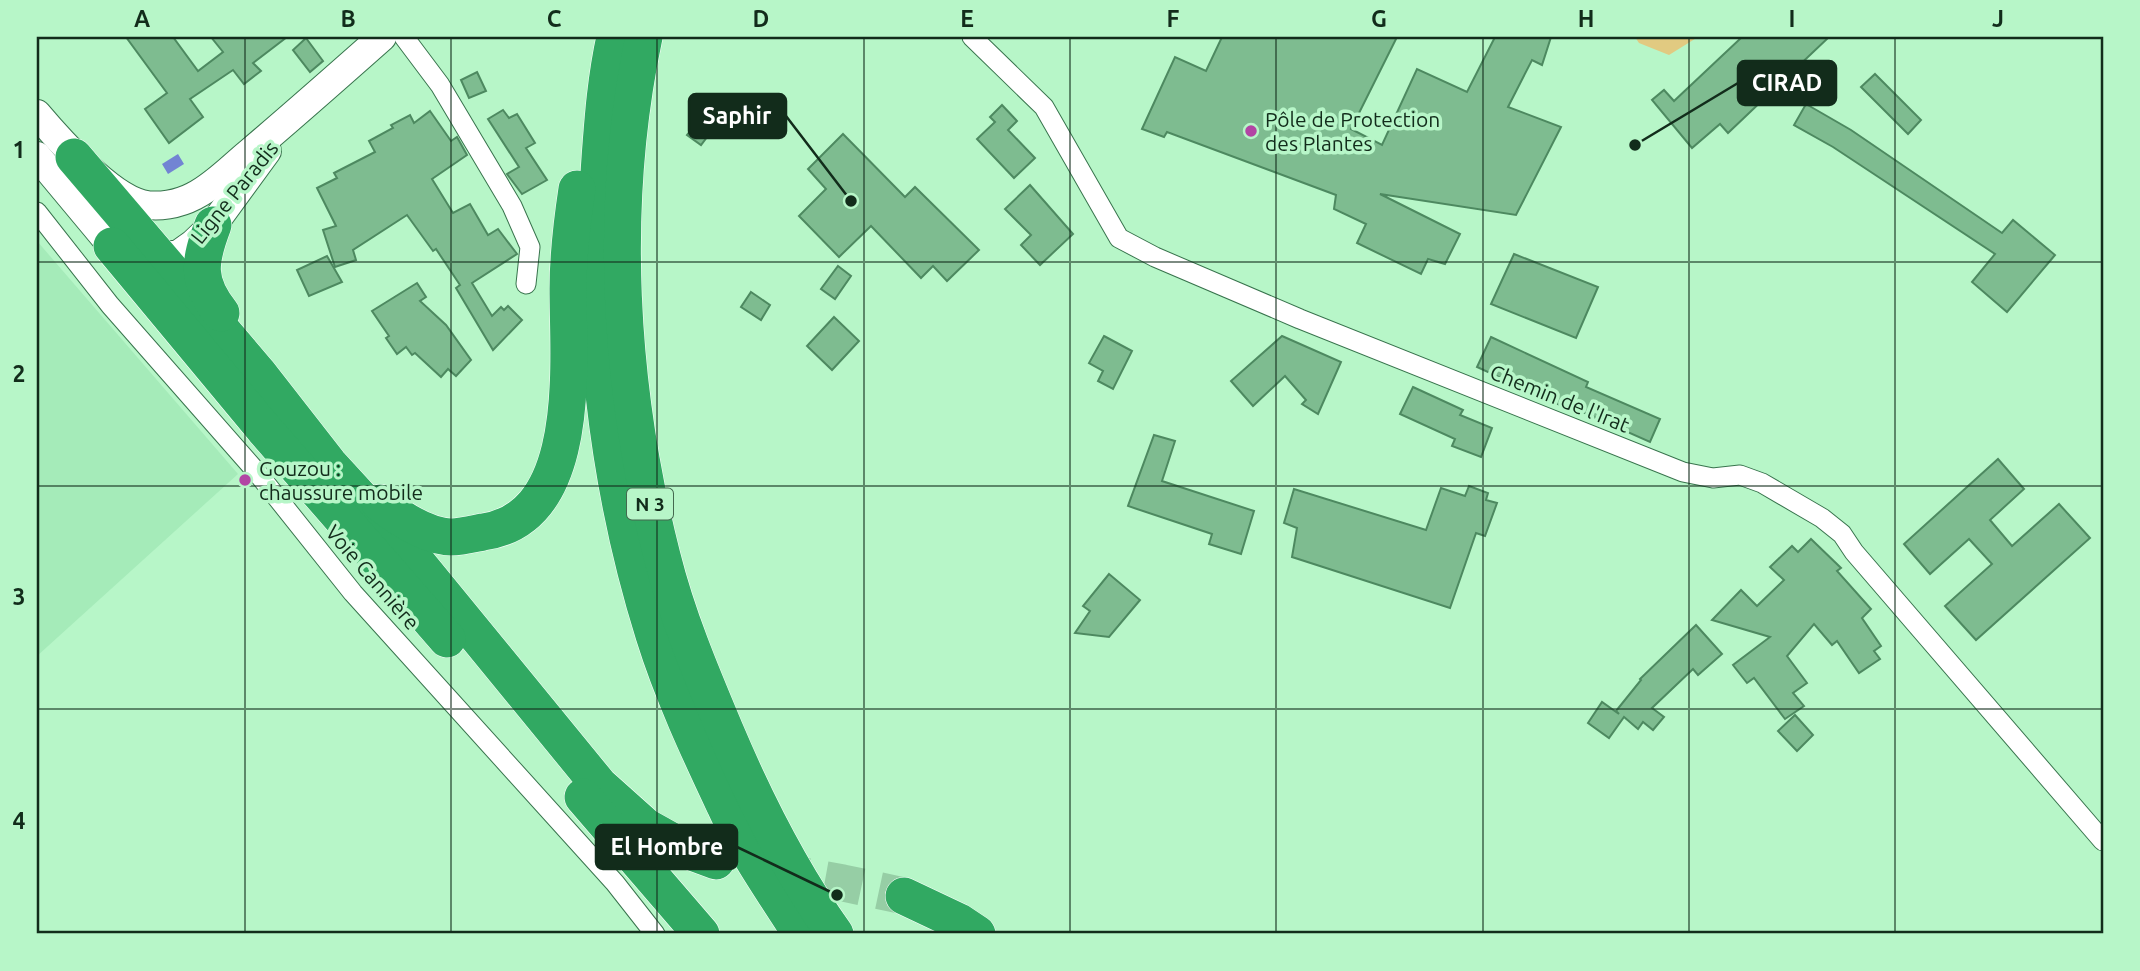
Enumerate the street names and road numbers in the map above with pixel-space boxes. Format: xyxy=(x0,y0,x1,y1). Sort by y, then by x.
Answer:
street label: Ligne Paradis xyxy=(185,136,283,248)
street label: Chemin de l'Irat xyxy=(1487,359,1633,437)
road number: N 3 xyxy=(627,489,673,520)
street label: Voie Cannière xyxy=(321,520,425,634)

